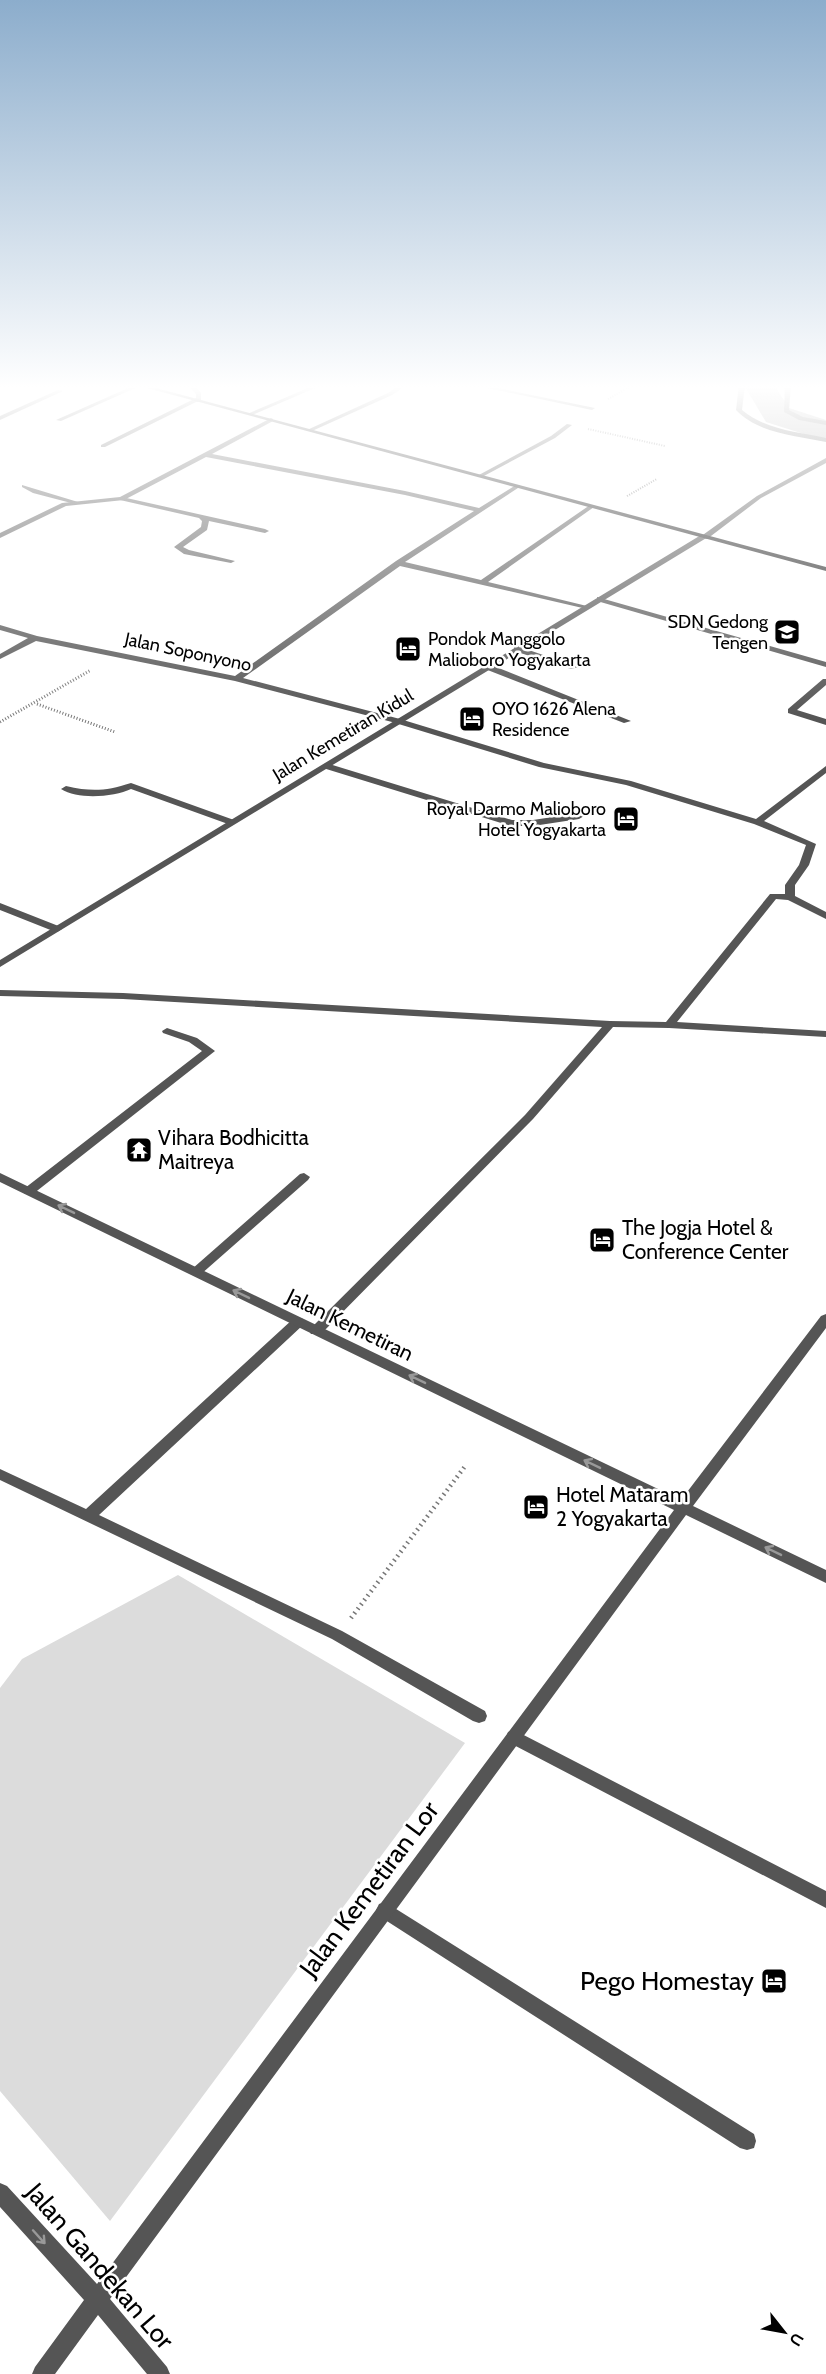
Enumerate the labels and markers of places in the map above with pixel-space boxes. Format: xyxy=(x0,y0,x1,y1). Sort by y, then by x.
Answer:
place label: SDN Gedong Tengen xyxy=(668,611,769,654)
school or university icon: SDN Gedong Tengen xyxy=(772,617,802,647)
place label: Pondok Manggolo Malioboro Yogyakarta xyxy=(428,628,591,671)
hotel icon: Pondok Manggolo Malioboro Yogyakarta xyxy=(393,634,423,664)
place label: OYO 1626 Alena Residence xyxy=(492,698,616,741)
hotel icon: OYO 1626 Alena Residence xyxy=(457,704,487,734)
place label: Royal Darmo Malioboro Hotel Yogyakarta xyxy=(427,798,606,841)
hotel icon: Royal Darmo Malioboro Hotel Yogyakarta xyxy=(611,804,641,834)
place label: Vihara Bodhicitta Maitreya xyxy=(158,1125,309,1174)
temple icon: Vihara Bodhicitta Maitreya xyxy=(124,1135,154,1165)
place label: The Jogja Hotel & Conference Center xyxy=(622,1215,789,1264)
hotel icon: The Jogja Hotel & Conference Center xyxy=(587,1225,617,1255)
place label: Hotel Mataram 2 Yogyakarta xyxy=(556,1482,688,1531)
hotel icon: Hotel Mataram 2 Yogyakarta xyxy=(521,1492,551,1522)
place label: Pego Homestay xyxy=(580,1965,754,1997)
hotel icon: Pego Homestay xyxy=(759,1966,789,1996)

